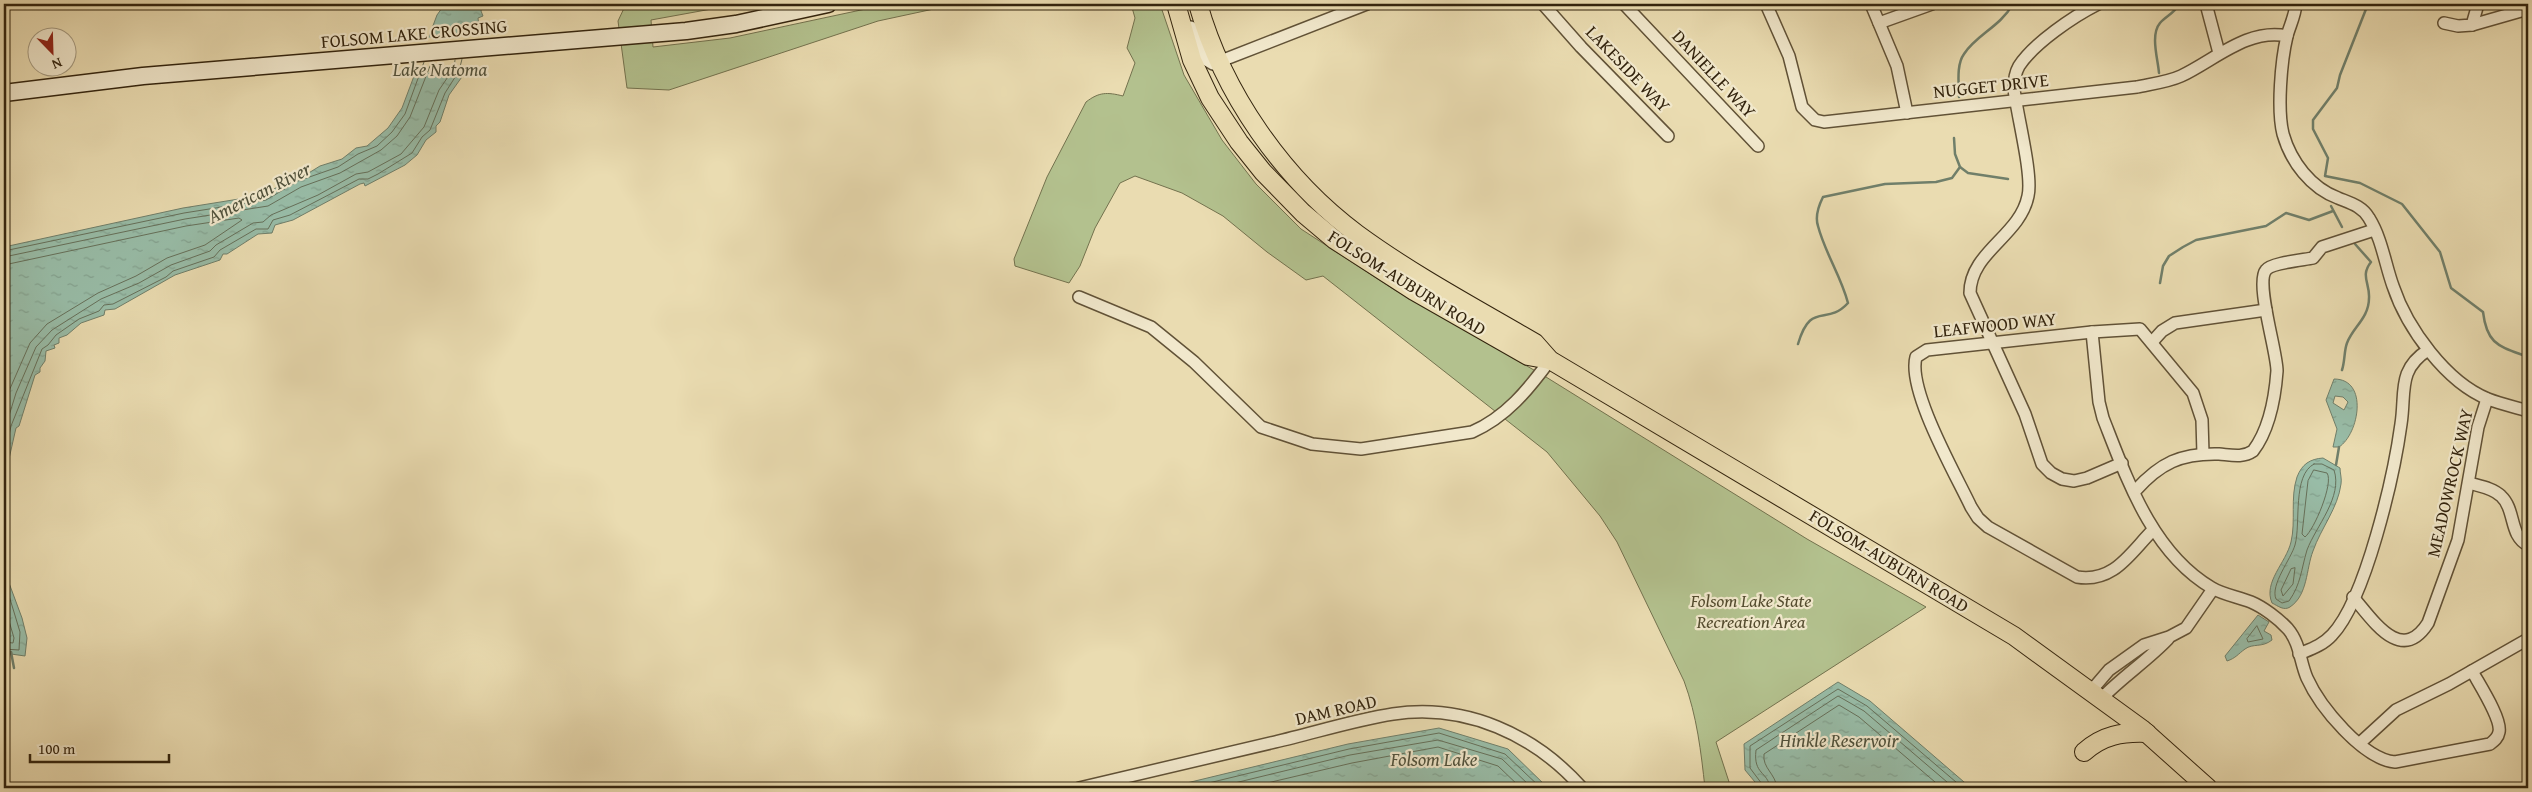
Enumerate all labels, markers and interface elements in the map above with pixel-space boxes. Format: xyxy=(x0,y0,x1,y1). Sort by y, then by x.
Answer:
street label: FOLSOM LAKE CROSSING xyxy=(320,12,509,55)
street label: LAKESIDE WAY xyxy=(1580,19,1677,118)
street label: DANIELLE WAY xyxy=(1666,23,1763,124)
north arrow xyxy=(28,28,78,78)
text: N xyxy=(48,53,65,75)
water label: Lake Natoma xyxy=(392,55,488,83)
street label: NUGGET DRIVE xyxy=(1932,66,2050,105)
water label: American River xyxy=(202,154,316,230)
street label: FOLSOM-AUBURN ROAD xyxy=(1323,223,1492,342)
street label: LEAFWOOD WAY xyxy=(1932,305,2058,344)
street label: MEADOWROCK WAY xyxy=(2419,406,2480,560)
street label: FOLSOM-AUBURN ROAD xyxy=(1804,502,1974,619)
park label: Folsom Lake State Recreation Area xyxy=(1689,587,1812,635)
street label: DAM ROAD xyxy=(1293,687,1379,732)
water label: Hinkle Reservoir xyxy=(1779,726,1899,754)
scale bar xyxy=(30,732,169,764)
text: 100 m xyxy=(38,738,76,759)
water label: Folsom Lake xyxy=(1389,745,1478,773)

